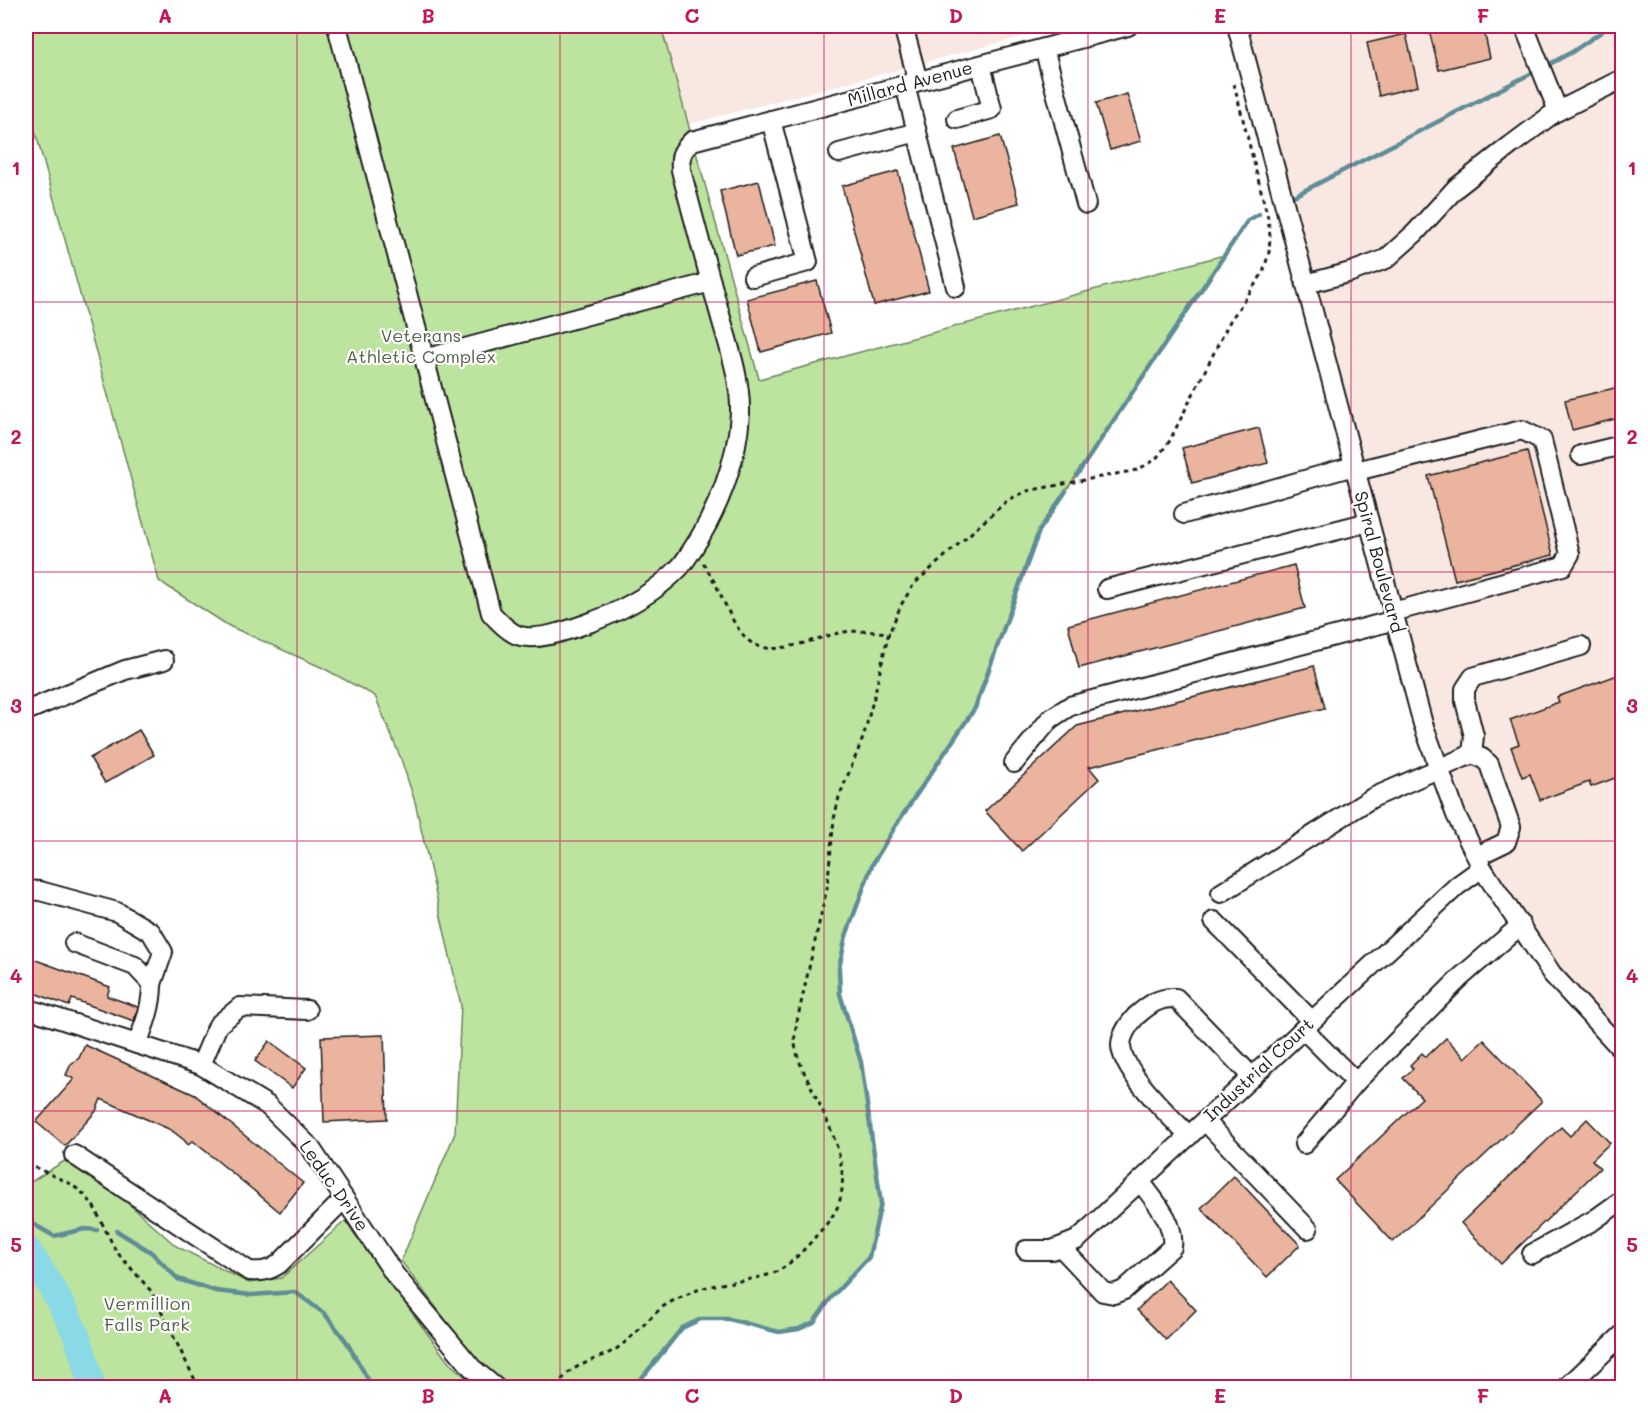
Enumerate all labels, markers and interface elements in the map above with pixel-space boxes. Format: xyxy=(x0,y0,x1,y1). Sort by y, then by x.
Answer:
text: A xyxy=(158,2,172,28)
text: B xyxy=(421,2,435,28)
text: C xyxy=(685,2,700,28)
text: D xyxy=(949,2,963,28)
text: E xyxy=(1214,2,1226,28)
text: F xyxy=(1477,2,1490,28)
street label: Millard Avenue xyxy=(845,55,975,111)
text: 1 xyxy=(12,154,20,180)
text: 1 xyxy=(1628,154,1636,180)
park label: Veterans Athletic Complex xyxy=(346,323,496,368)
text: 2 xyxy=(10,423,22,449)
text: 2 xyxy=(1626,423,1638,449)
street label: Spiral Boulevard xyxy=(1350,488,1410,635)
text: 3 xyxy=(10,692,22,718)
text: 3 xyxy=(1626,692,1638,718)
text: 4 xyxy=(10,962,23,988)
text: 4 xyxy=(1626,962,1639,988)
street label: Industrial Court xyxy=(1198,1012,1318,1127)
street label: Leduc Drive xyxy=(295,1135,375,1236)
text: 5 xyxy=(10,1231,22,1257)
text: 5 xyxy=(1626,1231,1638,1257)
park label: Vermillion Falls Park xyxy=(104,1291,190,1336)
text: A xyxy=(158,1382,172,1408)
text: B xyxy=(421,1382,435,1408)
text: C xyxy=(685,1382,700,1408)
text: D xyxy=(949,1382,963,1408)
text: E xyxy=(1214,1382,1226,1408)
text: F xyxy=(1477,1382,1490,1408)

